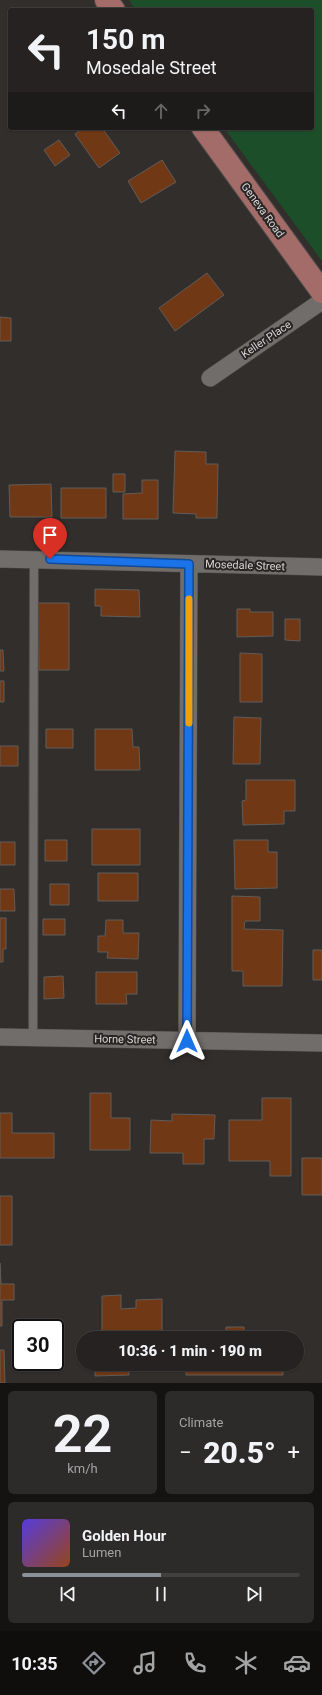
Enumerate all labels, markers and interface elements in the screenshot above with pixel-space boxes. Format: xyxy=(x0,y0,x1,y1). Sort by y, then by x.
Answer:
text: 150 m xyxy=(86,23,165,56)
icon: left xyxy=(20,24,72,76)
text: Mosedale Street xyxy=(86,57,217,78)
icon: left xyxy=(108,100,130,122)
icon: ahead xyxy=(150,100,172,122)
icon: right xyxy=(192,100,214,122)
street label: Geneva Road xyxy=(238,180,287,240)
street label: Keller Place xyxy=(239,318,294,361)
pin xyxy=(33,518,67,559)
icon: arrive xyxy=(39,524,61,546)
street label: Mosedale Street xyxy=(205,558,285,573)
position arrow xyxy=(166,1020,208,1062)
street label: Horne Street xyxy=(94,1032,156,1047)
speed limit sign: 30 xyxy=(12,1319,64,1371)
text: 10:36 · 1 min · 190 m xyxy=(118,1342,262,1360)
text: 22 xyxy=(53,1404,112,1465)
text: Climate xyxy=(179,1415,223,1430)
text: 20.5° xyxy=(203,1435,276,1470)
text: − xyxy=(179,1440,192,1465)
text: + xyxy=(288,1440,300,1465)
text: km/h xyxy=(67,1461,98,1476)
text: Golden Hour xyxy=(82,1527,166,1545)
text: Lumen xyxy=(82,1545,121,1560)
icon: previous xyxy=(57,1583,79,1605)
icon: pause xyxy=(150,1583,172,1605)
icon: next xyxy=(243,1583,265,1605)
icon: directions xyxy=(80,1649,108,1677)
icon: music xyxy=(131,1649,159,1677)
icon: phone xyxy=(181,1649,209,1677)
icon: climate xyxy=(232,1649,260,1677)
icon: car xyxy=(283,1649,311,1677)
text: 10:35 xyxy=(11,1653,58,1674)

